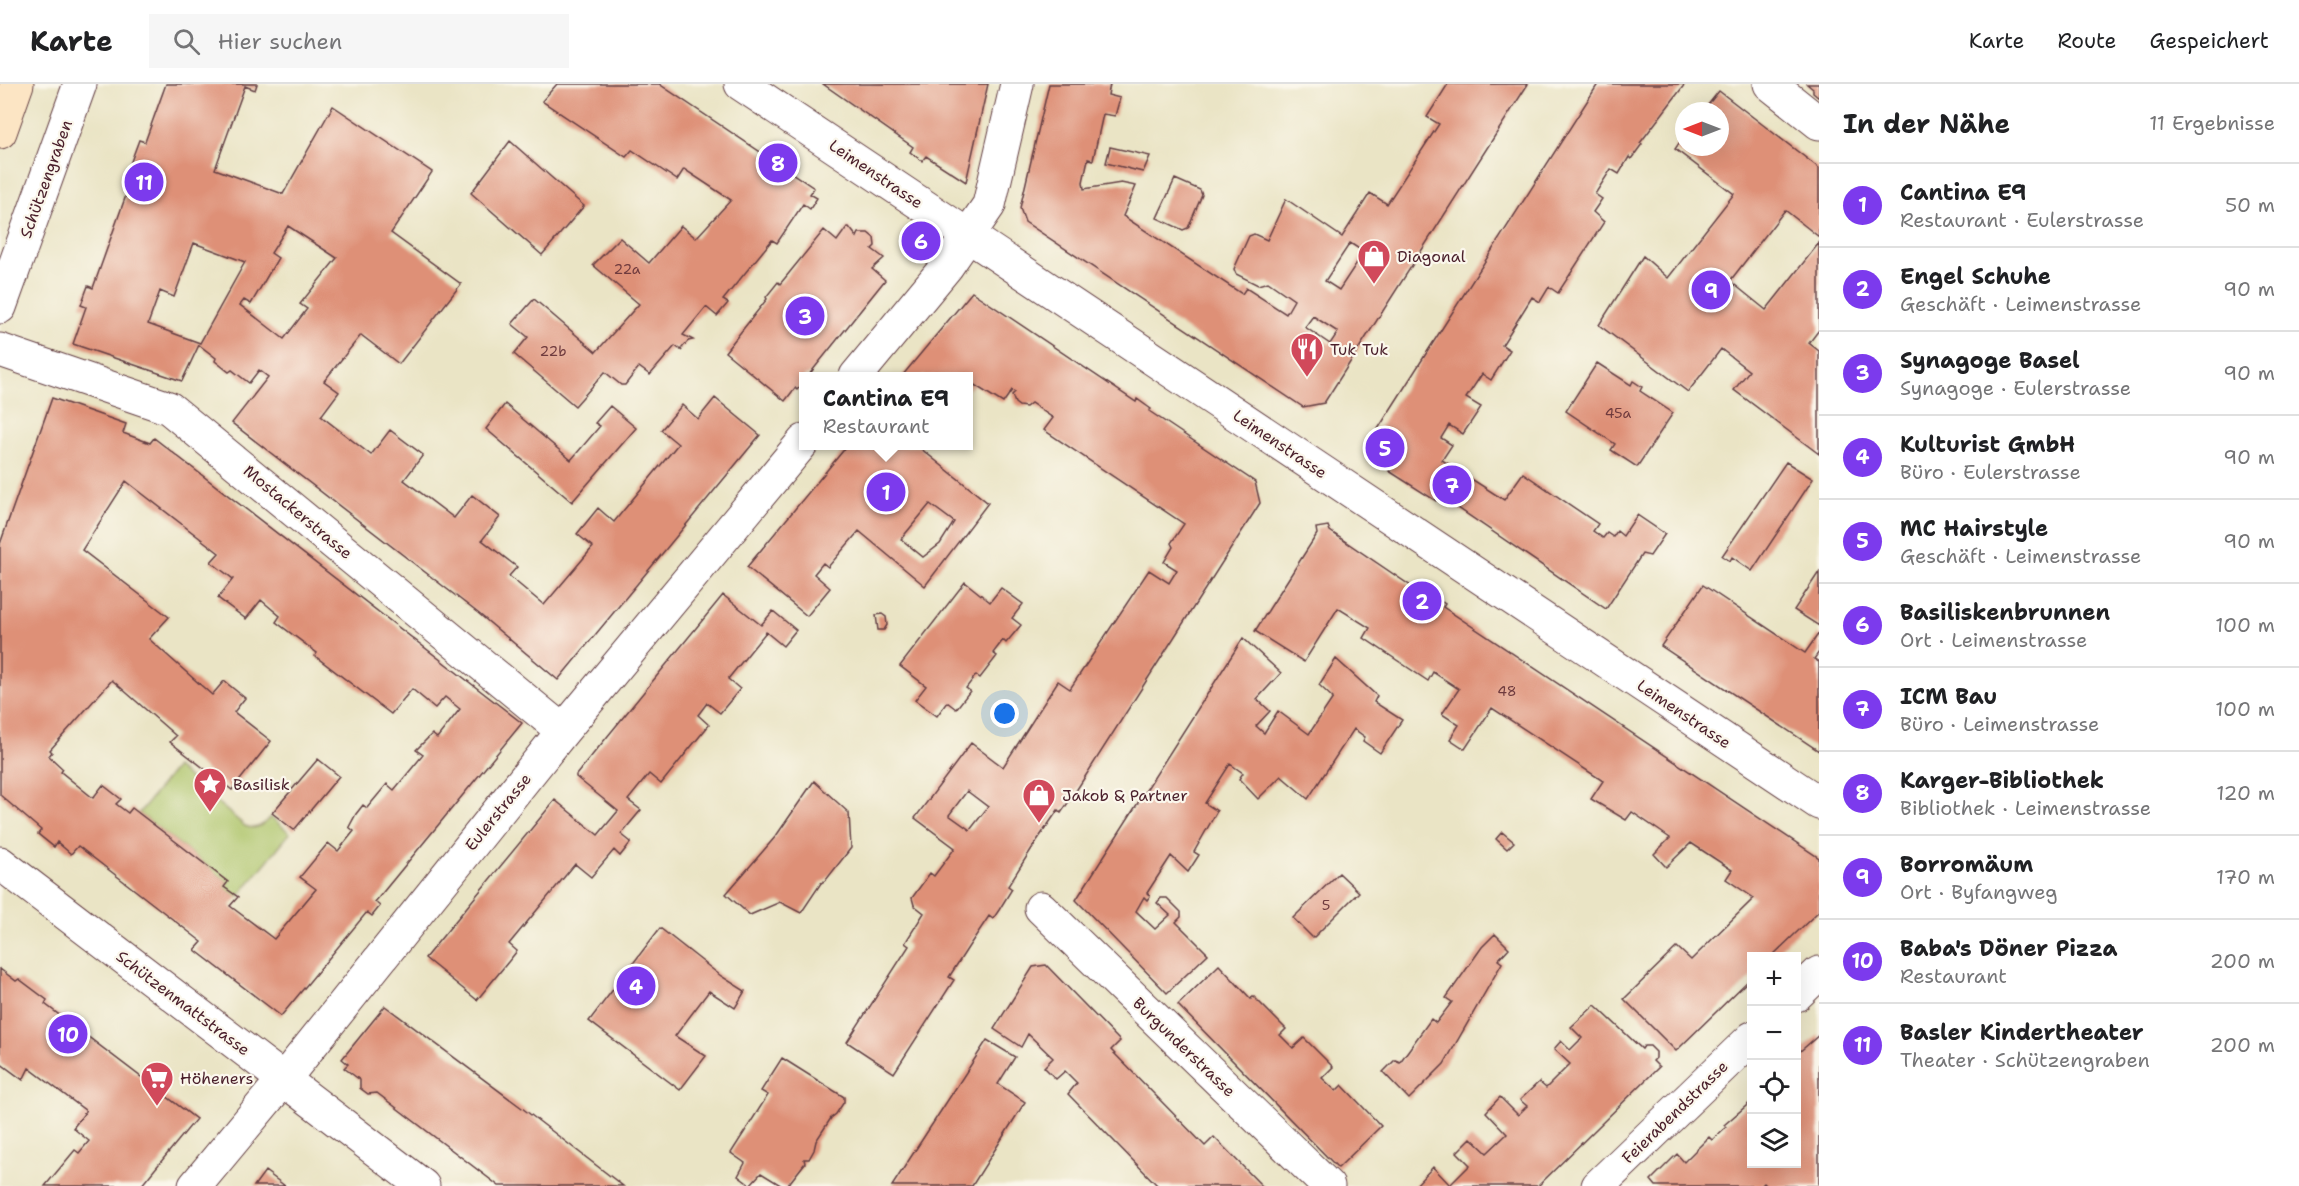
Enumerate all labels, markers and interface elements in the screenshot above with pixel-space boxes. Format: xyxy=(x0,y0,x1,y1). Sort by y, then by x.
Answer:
search box xyxy=(149,14,569,68)
text: Karte xyxy=(30,22,113,60)
icon: search xyxy=(170,25,203,58)
text: Hier suchen xyxy=(218,27,342,56)
text: Karte xyxy=(1969,27,2024,55)
text: Route xyxy=(2057,27,2116,55)
text: Gespeichert xyxy=(2149,27,2269,55)
north arrow xyxy=(1675,102,1729,156)
text: In der Nähe xyxy=(1843,106,2010,141)
text: 11 Ergebnisse xyxy=(2149,110,2275,136)
street label: Schützengraben xyxy=(15,117,77,241)
street label: Leimenstrasse xyxy=(825,135,927,213)
pin: 8 xyxy=(758,140,798,185)
pin: 11 xyxy=(124,160,164,204)
text: Cantina E9 xyxy=(1900,178,2026,207)
text: 1 xyxy=(1858,192,1867,218)
text: 50 m xyxy=(2225,192,2275,218)
text: Restaurant · Eulerstrasse xyxy=(1900,207,2144,233)
pin: 6 xyxy=(902,218,940,264)
shop icon: Diagonal xyxy=(1356,238,1392,285)
place label: Diagonal xyxy=(1397,246,1466,267)
house number: 22a xyxy=(613,260,641,278)
text: Engel Schuhe xyxy=(1900,262,2051,291)
pin: 9 xyxy=(1692,268,1730,312)
text: 2 xyxy=(1856,276,1870,302)
text: 90 m xyxy=(2223,276,2275,302)
text: Geschäft · Leimenstrasse xyxy=(1900,291,2141,317)
pin: 3 xyxy=(786,294,824,338)
restaurant icon: Tuk Tuk xyxy=(1289,331,1325,378)
place label: Tuk Tuk xyxy=(1330,339,1388,360)
house number: 22b xyxy=(539,342,567,360)
text: Synagoge Basel xyxy=(1900,346,2080,375)
text: 3 xyxy=(1856,360,1870,386)
text: 90 m xyxy=(2223,360,2275,386)
popup xyxy=(799,372,973,450)
text: Synagoge · Eulerstrasse xyxy=(1900,375,2131,401)
text: Cantina E9 xyxy=(823,384,949,413)
house number: 45a xyxy=(1605,404,1632,422)
street label: Leimenstrasse xyxy=(1229,405,1331,483)
text: Restaurant xyxy=(823,413,930,439)
pin: 5 xyxy=(1366,426,1404,470)
text: Kulturist GmbH xyxy=(1900,430,2075,459)
text: 4 xyxy=(1856,444,1870,470)
text: 90 m xyxy=(2223,444,2275,470)
text: Büro · Eulerstrasse xyxy=(1900,459,2081,485)
street label: Mostackerstrasse xyxy=(239,460,357,564)
pin: 7 xyxy=(1432,462,1472,508)
pin: 1 xyxy=(866,470,906,514)
text: MC Hairstyle xyxy=(1900,514,2048,543)
text: 5 xyxy=(1856,528,1869,554)
text: 90 m xyxy=(2223,528,2275,554)
text: Geschäft · Leimenstrasse xyxy=(1900,543,2141,569)
pin: 2 xyxy=(1402,578,1442,624)
text: Basiliskenbrunnen xyxy=(1900,598,2110,627)
text: 6 xyxy=(1856,612,1870,638)
text: 100 m xyxy=(2215,612,2275,638)
text: Ort · Leimenstrasse xyxy=(1900,627,2087,653)
street label: Leimenstrasse xyxy=(1633,675,1735,753)
house number: 48 xyxy=(1497,682,1517,700)
text: ICM Bau xyxy=(1900,682,1997,711)
text: 7 xyxy=(1856,696,1870,722)
text: 100 m xyxy=(2215,696,2275,722)
your location xyxy=(990,699,1019,728)
text: Büro · Leimenstrasse xyxy=(1900,711,2099,737)
place icon: Basilisk xyxy=(192,766,228,813)
text: Karger-Bibliothek xyxy=(1900,766,2104,795)
street label: Eulerstrasse xyxy=(460,769,536,855)
place label: Basilisk xyxy=(233,774,290,795)
shop icon: Jakob & Partner xyxy=(1021,777,1057,824)
text: 8 xyxy=(1856,780,1870,806)
text: 120 m xyxy=(2216,780,2275,806)
place label: Jakob & Partner xyxy=(1062,785,1188,806)
text: Bibliothek · Leimenstrasse xyxy=(1900,795,2151,821)
text: Borromäum xyxy=(1900,850,2033,879)
text: 9 xyxy=(1856,864,1870,890)
text: 170 m xyxy=(2216,864,2275,890)
text: Ort · Byfangweg xyxy=(1900,879,2057,905)
house number: 5 xyxy=(1322,896,1330,914)
text: Baba's Döner Pizza xyxy=(1900,934,2118,963)
street label: Schützenmattstrasse xyxy=(112,946,254,1060)
text: 10 xyxy=(1851,948,1874,974)
text: 200 m xyxy=(2210,948,2275,974)
map controls xyxy=(1747,952,1801,1168)
button: + xyxy=(1747,952,1801,1006)
text: Restaurant xyxy=(1900,963,2007,989)
pin: 4 xyxy=(616,964,656,1008)
street label: Burgunderstrasse xyxy=(1128,993,1240,1101)
button: − xyxy=(1747,1006,1801,1060)
pin: 10 xyxy=(48,1012,88,1056)
text: Basler Kindertheater xyxy=(1900,1018,2144,1047)
text: 11 xyxy=(1854,1032,1871,1058)
text: 200 m xyxy=(2210,1032,2275,1058)
text: Theater · Schützengraben xyxy=(1900,1047,2150,1073)
street label: Feierabendstrasse xyxy=(1617,1056,1733,1168)
supermarket icon: Höheners xyxy=(139,1060,175,1107)
button: locate xyxy=(1747,1060,1801,1114)
place label: Höheners xyxy=(180,1068,253,1089)
button: layers xyxy=(1747,1114,1801,1168)

